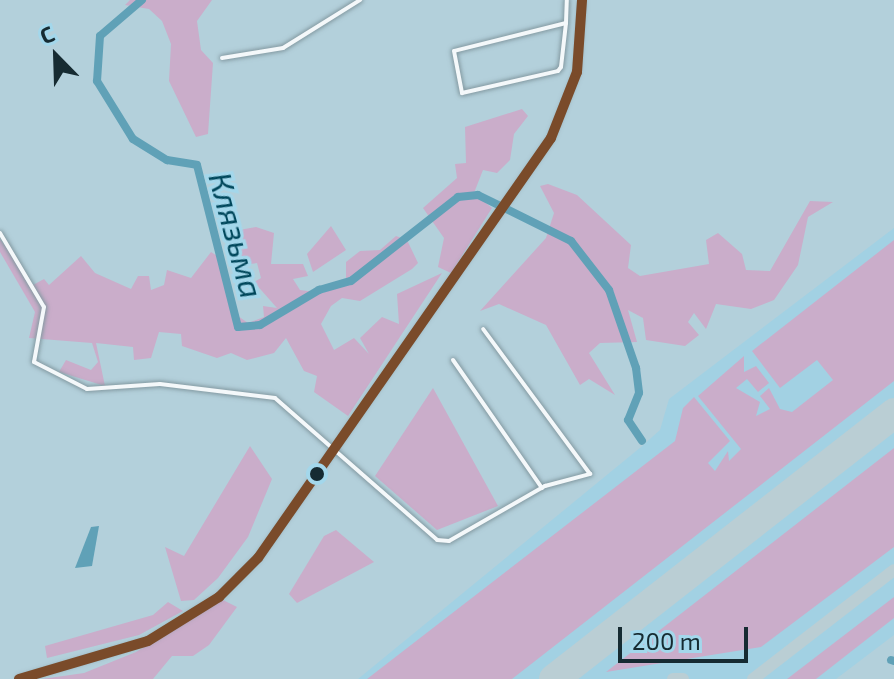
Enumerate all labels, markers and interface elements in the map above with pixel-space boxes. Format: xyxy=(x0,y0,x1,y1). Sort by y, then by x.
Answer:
north arrow xyxy=(16,16,96,96)
text: С xyxy=(36,19,58,48)
water label: Клязьма xyxy=(202,168,272,302)
unlabelled marker xyxy=(309,466,325,482)
scale bar xyxy=(622,611,752,661)
text: 200 m xyxy=(632,626,701,655)

